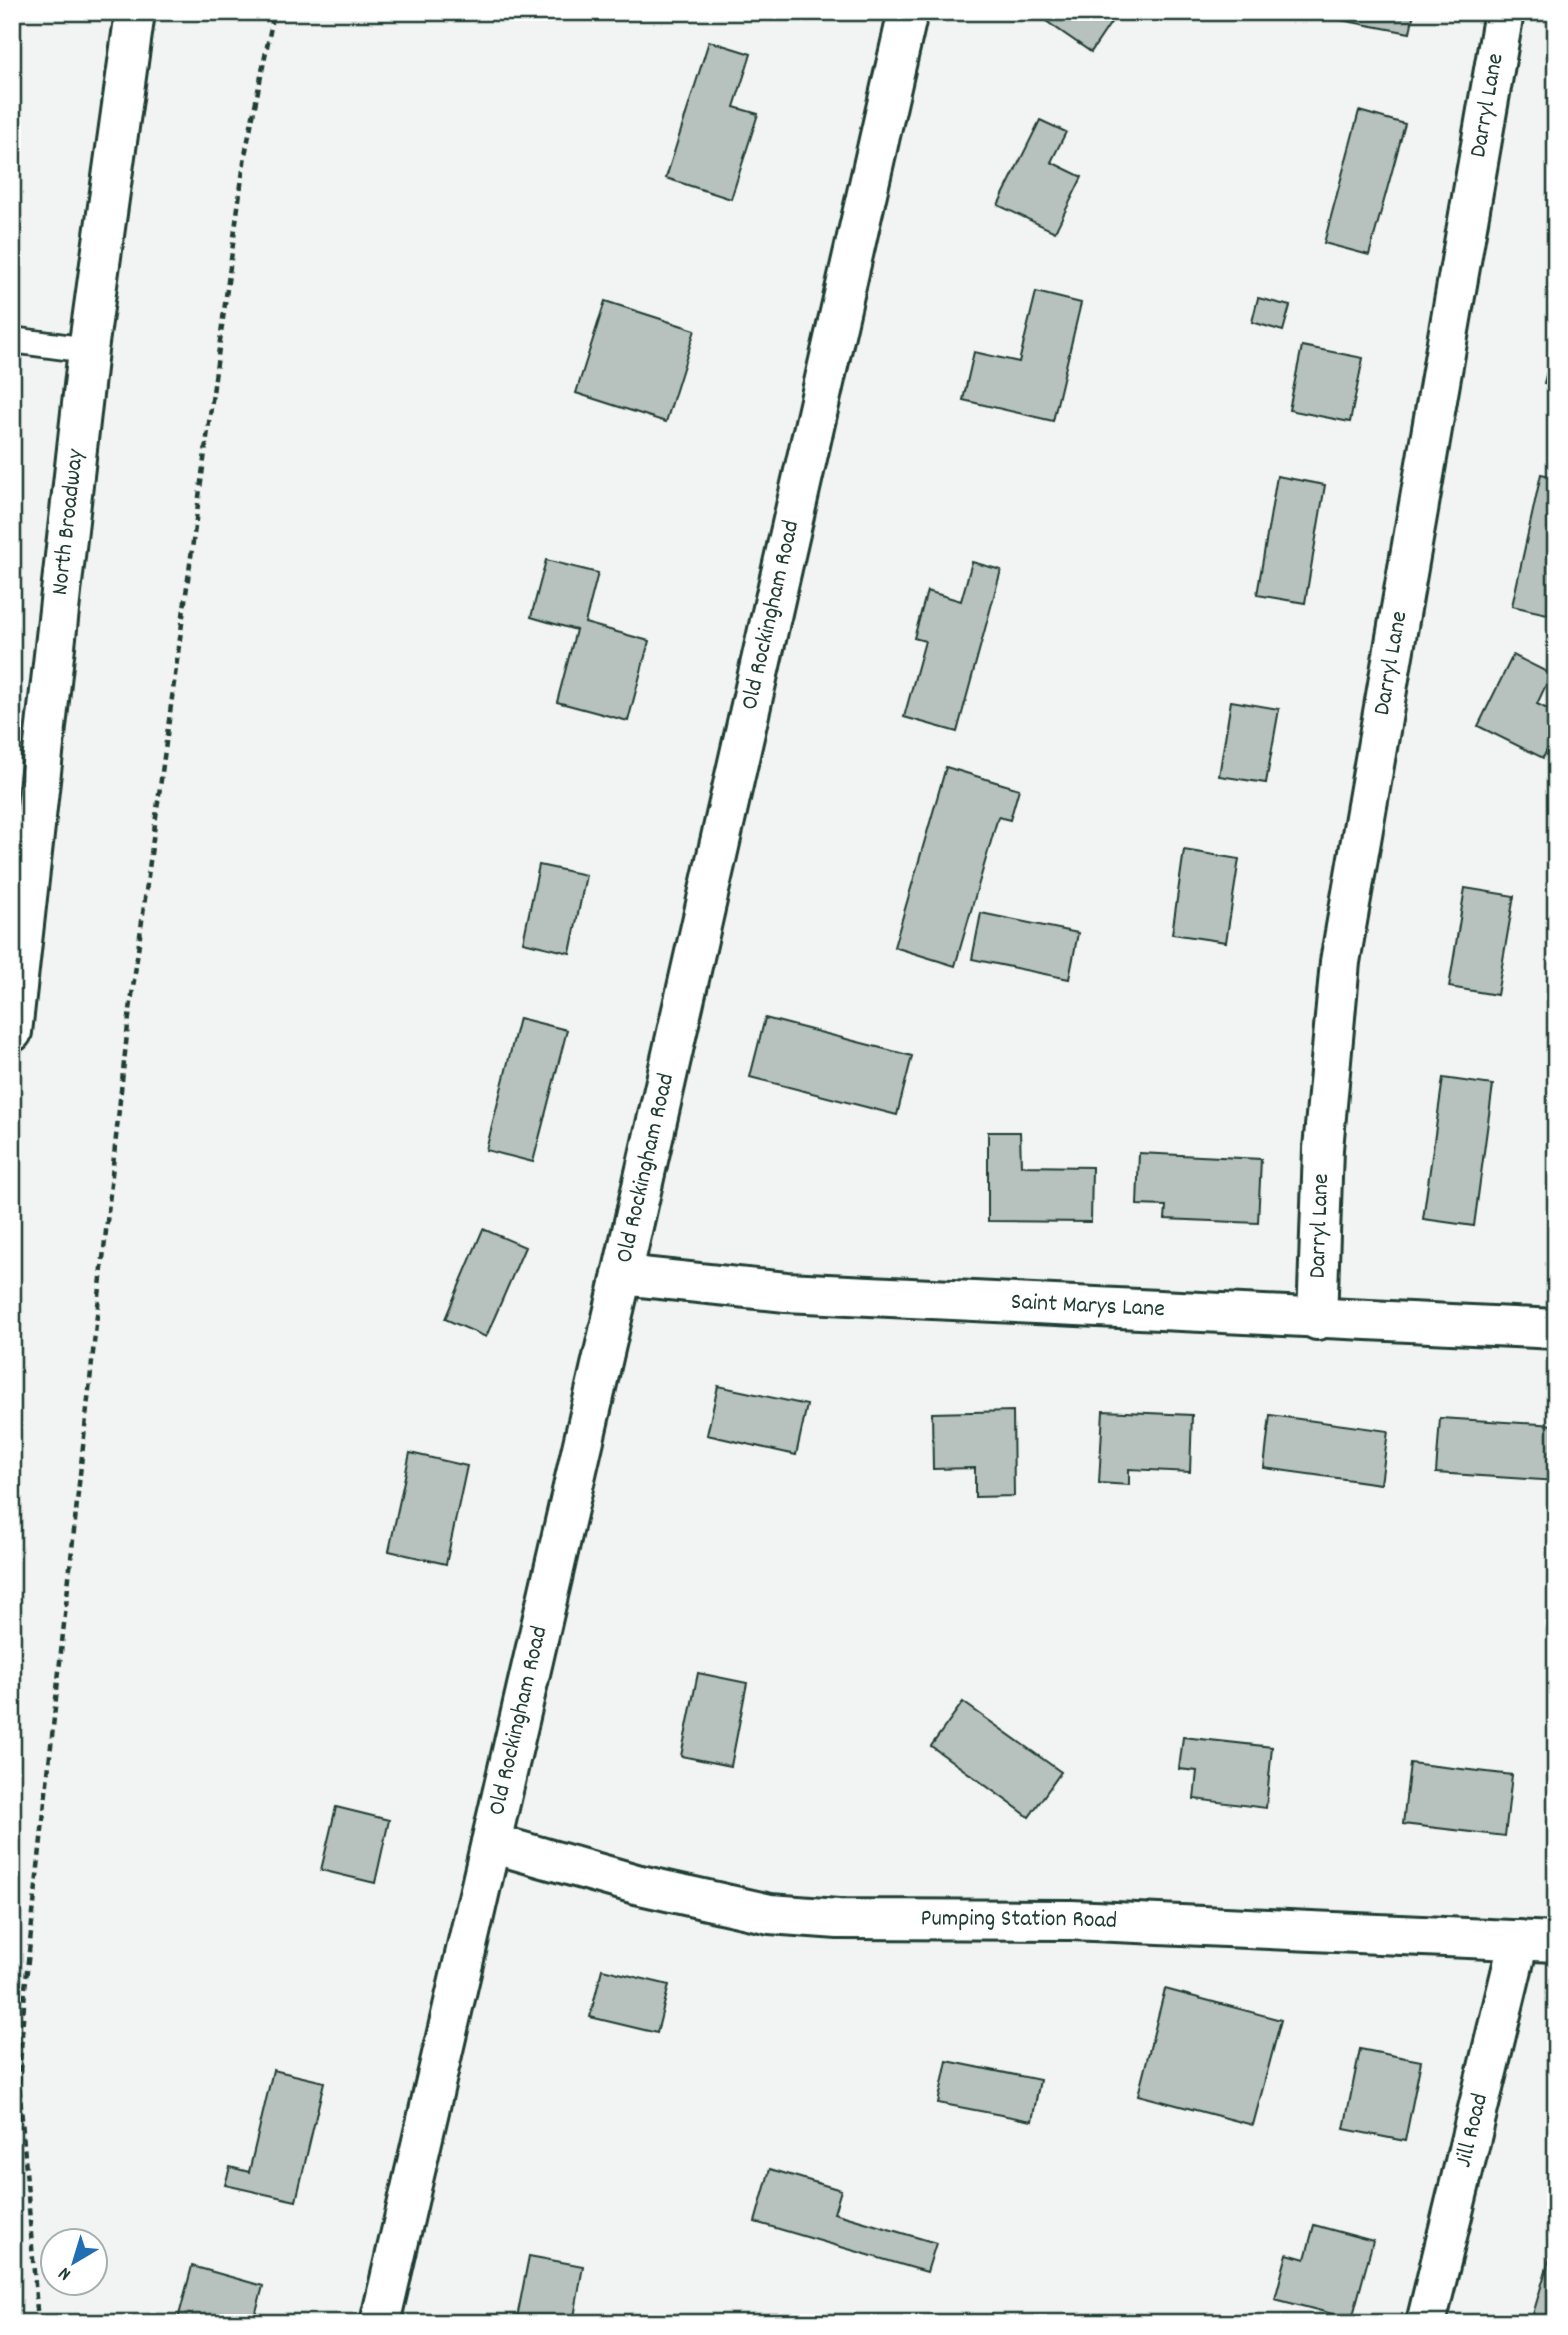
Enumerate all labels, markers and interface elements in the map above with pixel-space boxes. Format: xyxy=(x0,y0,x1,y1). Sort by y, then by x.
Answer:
street label: Darryl Lane xyxy=(1462,51,1514,160)
street label: North Broadway xyxy=(44,446,94,597)
street label: Old Rockingham Road xyxy=(733,517,809,713)
street label: Darryl Lane xyxy=(1366,609,1417,718)
street label: Old Rockingham Road xyxy=(608,1070,684,1266)
street label: Darryl Lane xyxy=(1301,1173,1339,1279)
street label: Saint Marys Lane xyxy=(1010,1286,1166,1327)
street label: Old Rockingham Road xyxy=(481,1623,557,1819)
street label: Pumping Station Road xyxy=(920,1902,1118,1939)
street label: Jill Road xyxy=(1447,2090,1498,2171)
north arrow xyxy=(38,2226,108,2296)
text: N xyxy=(54,2259,78,2286)

